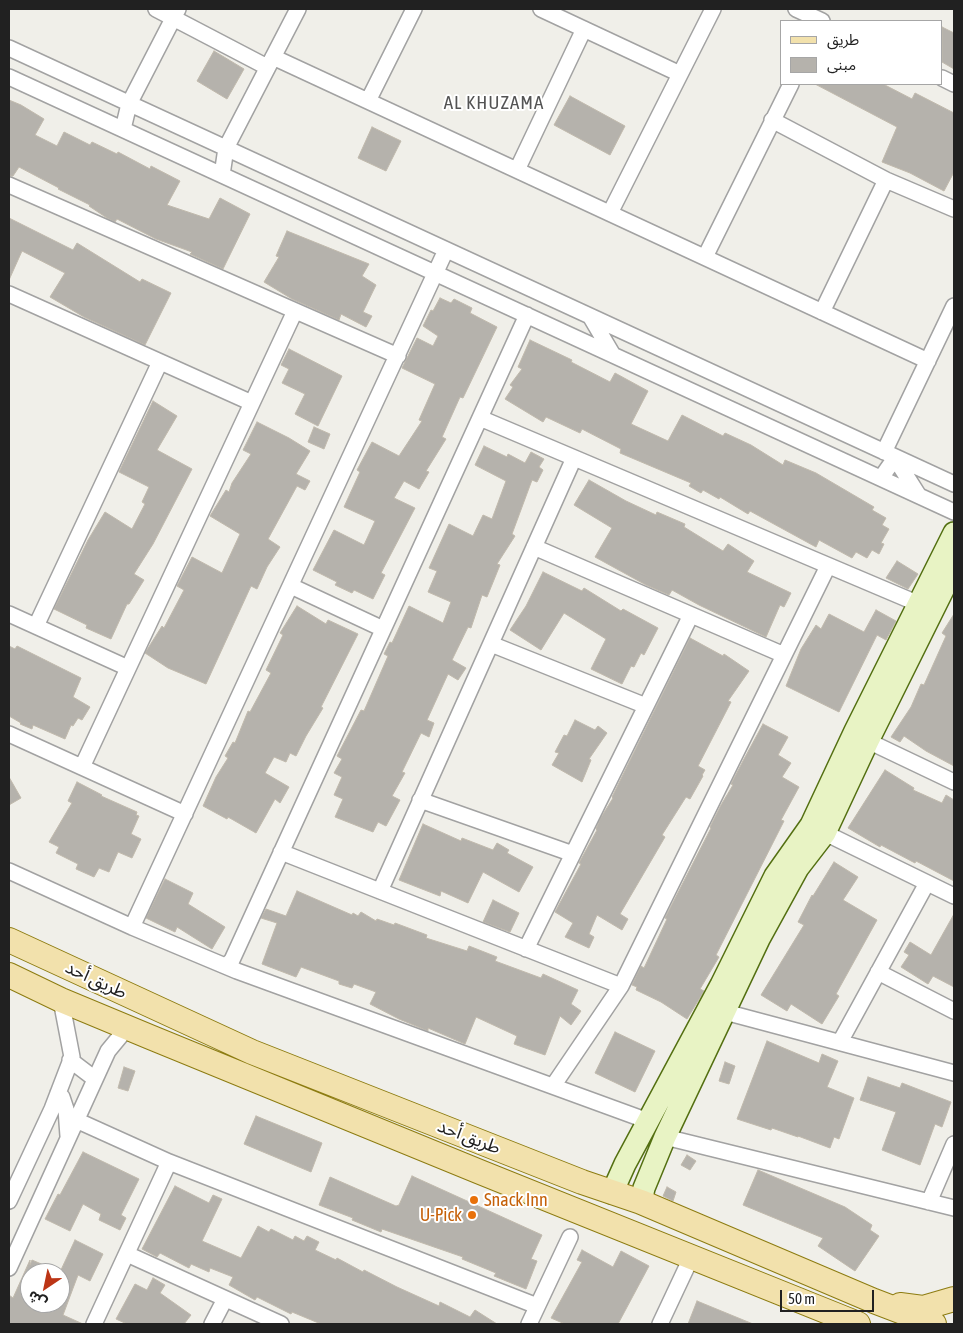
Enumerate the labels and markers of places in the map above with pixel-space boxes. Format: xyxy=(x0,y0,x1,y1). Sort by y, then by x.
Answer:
place label: Snack Inn xyxy=(484,1189,548,1211)
marker: Snack Inn xyxy=(468,1194,480,1206)
place label: U-Pick xyxy=(420,1204,462,1226)
marker: U-Pick xyxy=(466,1209,478,1221)

